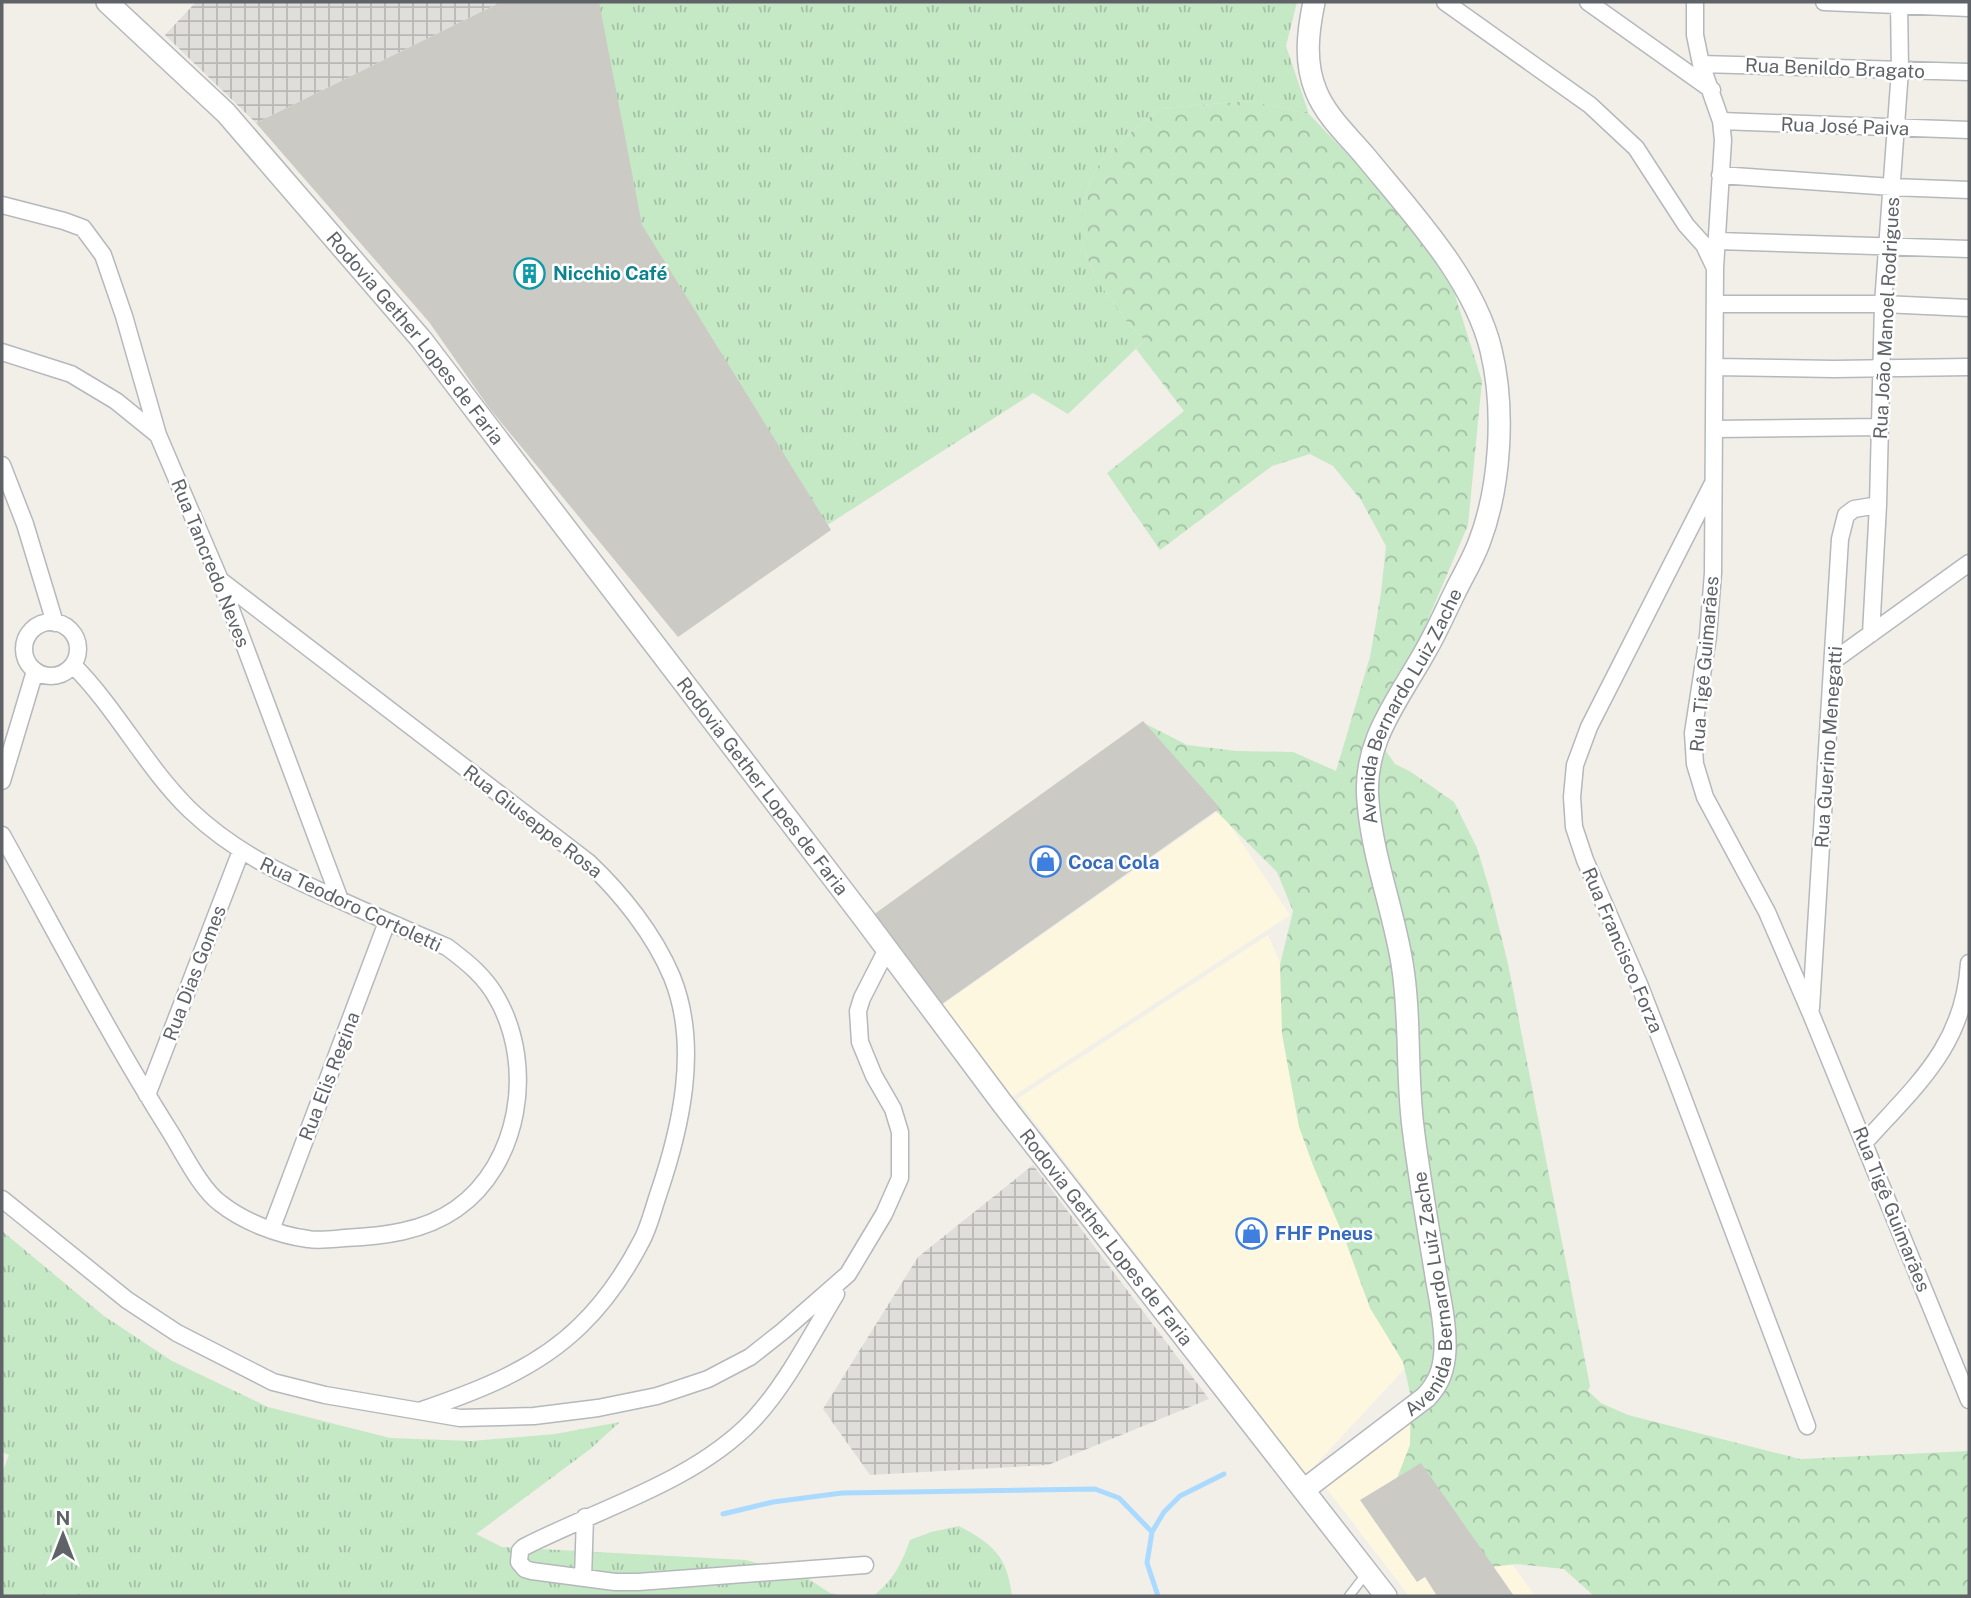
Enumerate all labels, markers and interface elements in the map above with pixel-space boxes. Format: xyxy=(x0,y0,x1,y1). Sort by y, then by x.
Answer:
street label: Rua Benildo Bragato xyxy=(1745,54,1925,82)
street label: Rua José Paiva xyxy=(1780,113,1910,139)
street label: Rua João Manoel Rodrigues xyxy=(1869,196,1903,440)
street label: Rodovia Gether Lopes de Faria xyxy=(322,227,509,449)
building icon: Nicchio Café xyxy=(513,256,547,290)
place label: Nicchio Café xyxy=(553,262,668,284)
street label: Rua Tancredo Neves xyxy=(167,476,255,650)
street label: Rua Tigê Guimarães xyxy=(1685,575,1723,753)
street label: Avenida Bernardo Luiz Zache xyxy=(1356,585,1466,826)
street label: Rua Guerino Menegatti xyxy=(1810,645,1846,849)
street label: Rodovia Gether Lopes de Faria xyxy=(673,673,853,899)
street label: Rua Giuseppe Rosa xyxy=(459,760,607,882)
shop icon: Coca Cola xyxy=(1028,845,1062,879)
place label: Coca Cola xyxy=(1068,851,1160,873)
street label: Rua Teodoro Cortoletti xyxy=(257,852,445,956)
street label: Rua Francisco Forza xyxy=(1578,864,1668,1036)
street label: Rua Dias Gomes xyxy=(158,902,230,1044)
street label: Rua Elis Regina xyxy=(294,1008,364,1144)
street label: Rua Tigê Guimarães xyxy=(1849,1123,1935,1295)
street label: Rodovia Gether Lopes de Faria xyxy=(1015,1124,1198,1350)
street label: Avenida Bernardo Luiz Zache xyxy=(1400,1170,1456,1420)
shop icon: FHF Pneus xyxy=(1235,1216,1269,1250)
place label: FHF Pneus xyxy=(1275,1222,1373,1244)
north arrow xyxy=(28,1500,98,1570)
text: N xyxy=(56,1507,70,1529)

